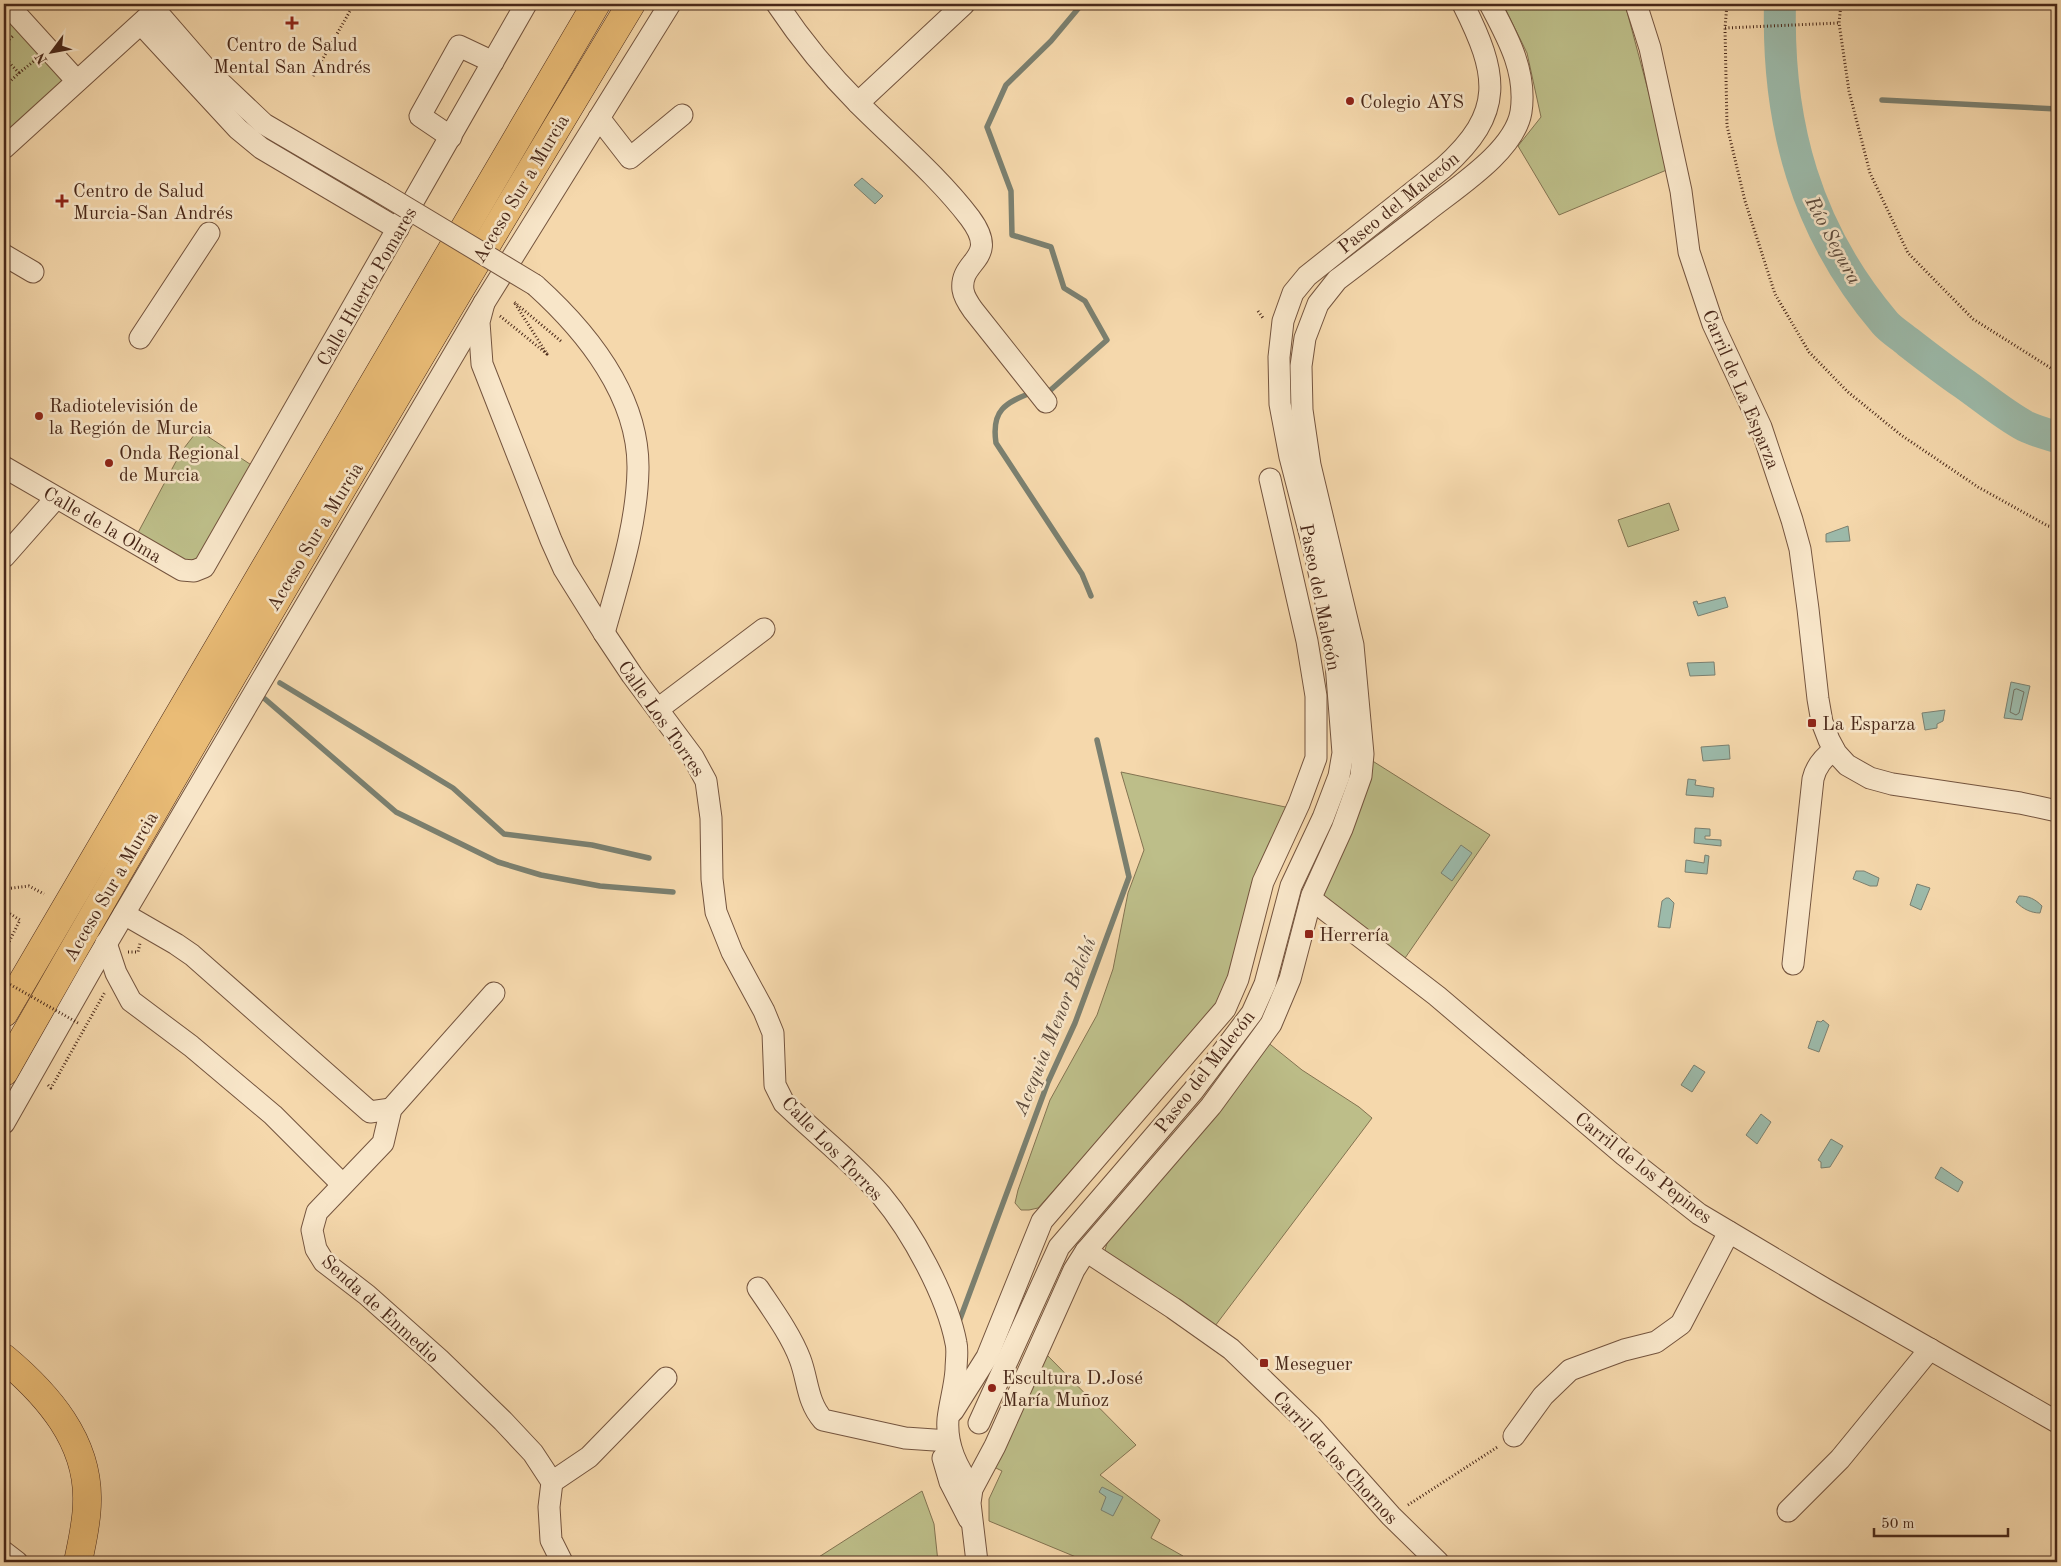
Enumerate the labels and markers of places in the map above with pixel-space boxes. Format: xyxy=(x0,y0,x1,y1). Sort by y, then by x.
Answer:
marker: Centro de Salud Mental San Andrés xyxy=(285,16,299,30)
place label: Centro de Salud Mental San Andrés xyxy=(213,37,371,78)
place label: Colegio AYS xyxy=(1360,94,1464,113)
marker: Colegio AYS xyxy=(1344,95,1356,107)
place label: Centro de Salud Murcia-San Andrés xyxy=(73,183,233,224)
marker: Centro de Salud Murcia-San Andrés xyxy=(55,194,69,208)
place label: Radiotelevisión de la Región de Murcia xyxy=(49,398,213,439)
marker: Radiotelevisión de la Región de Murcia xyxy=(33,410,45,422)
place label: Onda Regional de Murcia xyxy=(119,445,239,486)
marker: Onda Regional de Murcia xyxy=(103,457,115,469)
place label: La Esparza xyxy=(1822,716,1916,735)
marker: La Esparza xyxy=(1806,717,1818,729)
place label: Herrería xyxy=(1319,927,1390,946)
marker: Herrería xyxy=(1303,928,1315,940)
place label: Meseguer xyxy=(1274,1356,1353,1375)
marker: Meseguer xyxy=(1258,1357,1270,1369)
place label: Escultura D.José María Muñoz xyxy=(1002,1370,1143,1411)
marker: Escultura D.José María Muñoz xyxy=(986,1382,998,1394)

